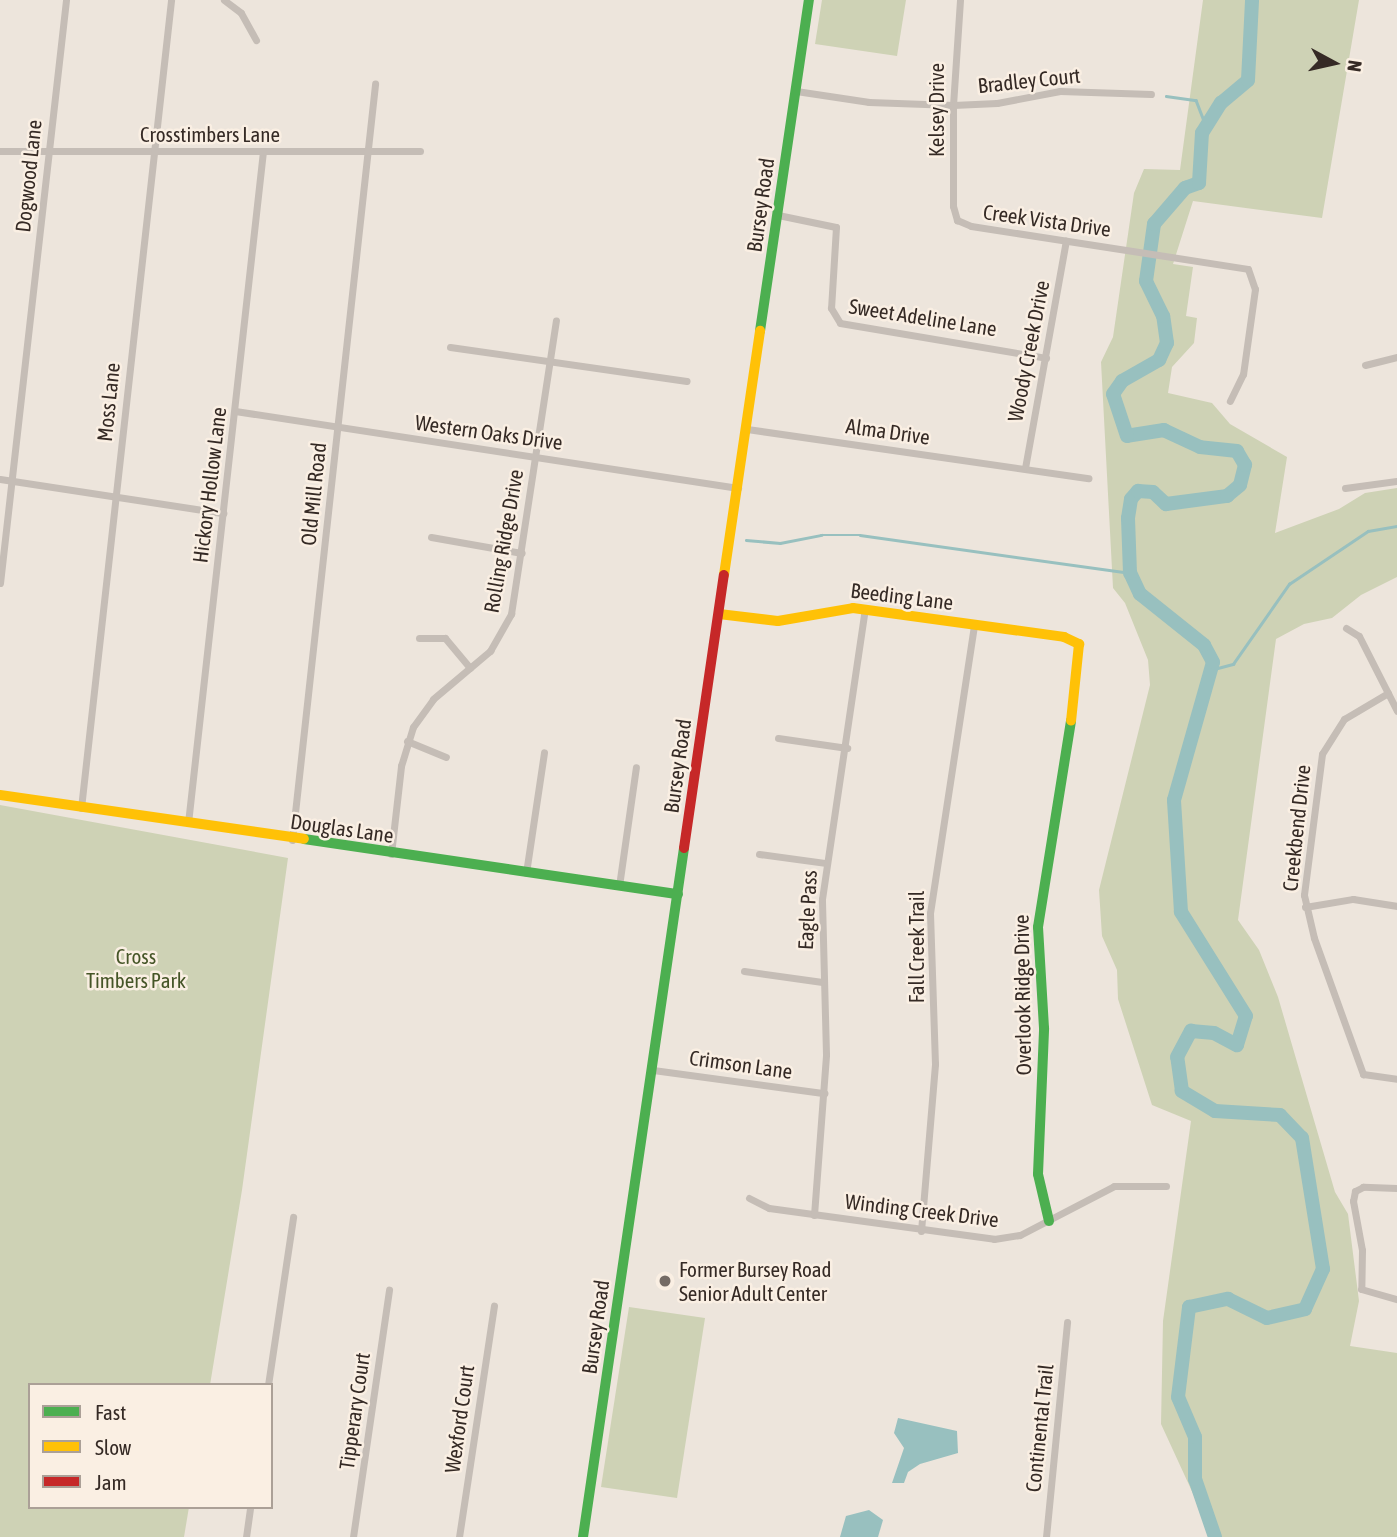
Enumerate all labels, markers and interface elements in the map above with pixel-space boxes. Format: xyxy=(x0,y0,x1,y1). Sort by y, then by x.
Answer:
north arrow xyxy=(1299,28,1369,98)
text: N xyxy=(1343,59,1366,73)
street label: Bradley Court xyxy=(976,62,1082,98)
street label: Kelsey Drive xyxy=(923,63,949,157)
street label: Dogwood Lane xyxy=(10,118,46,234)
street label: Crosstimbers Lane xyxy=(140,121,280,147)
street label: Bursey Road xyxy=(741,156,779,254)
street label: Creek Vista Drive xyxy=(982,199,1112,241)
street label: Woody Creek Drive xyxy=(1002,278,1054,424)
street label: Sweet Adeline Lane xyxy=(847,293,999,341)
street label: Moss Lane xyxy=(91,361,125,443)
street label: Hickory Hollow Lane xyxy=(187,406,231,564)
street label: Western Oaks Drive xyxy=(414,409,564,455)
street label: Alma Drive xyxy=(844,413,932,449)
street label: Old Mill Road xyxy=(295,441,331,547)
street label: Rolling Ridge Drive xyxy=(478,467,528,615)
street label: Beeding Lane xyxy=(849,577,955,615)
street label: Bursey Road xyxy=(658,717,696,815)
street label: Creekbend Drive xyxy=(1277,763,1315,893)
street label: Douglas Lane xyxy=(289,808,395,848)
street label: Eagle Pass xyxy=(792,869,822,951)
street label: Fall Creek Trail xyxy=(903,891,929,1003)
street label: Overlook Ridge Drive xyxy=(1008,914,1036,1076)
park label: Cross Timbers Park xyxy=(86,943,186,993)
street label: Crimson Lane xyxy=(688,1044,794,1084)
street label: Winding Creek Drive xyxy=(844,1188,1000,1232)
place label: Former Bursey Road Senior Adult Center xyxy=(679,1256,831,1306)
marker: Former Bursey Road Senior Adult Center xyxy=(657,1273,673,1289)
street label: Bursey Road xyxy=(576,1278,614,1376)
street label: Tipperary Court xyxy=(333,1351,375,1471)
street label: Wexford Court xyxy=(439,1363,479,1475)
street label: Continental Trail xyxy=(1020,1363,1058,1493)
legend xyxy=(28,1383,273,1509)
text: Fast xyxy=(95,1400,126,1424)
text: Slow xyxy=(95,1435,131,1459)
text: Jam xyxy=(95,1470,127,1494)

